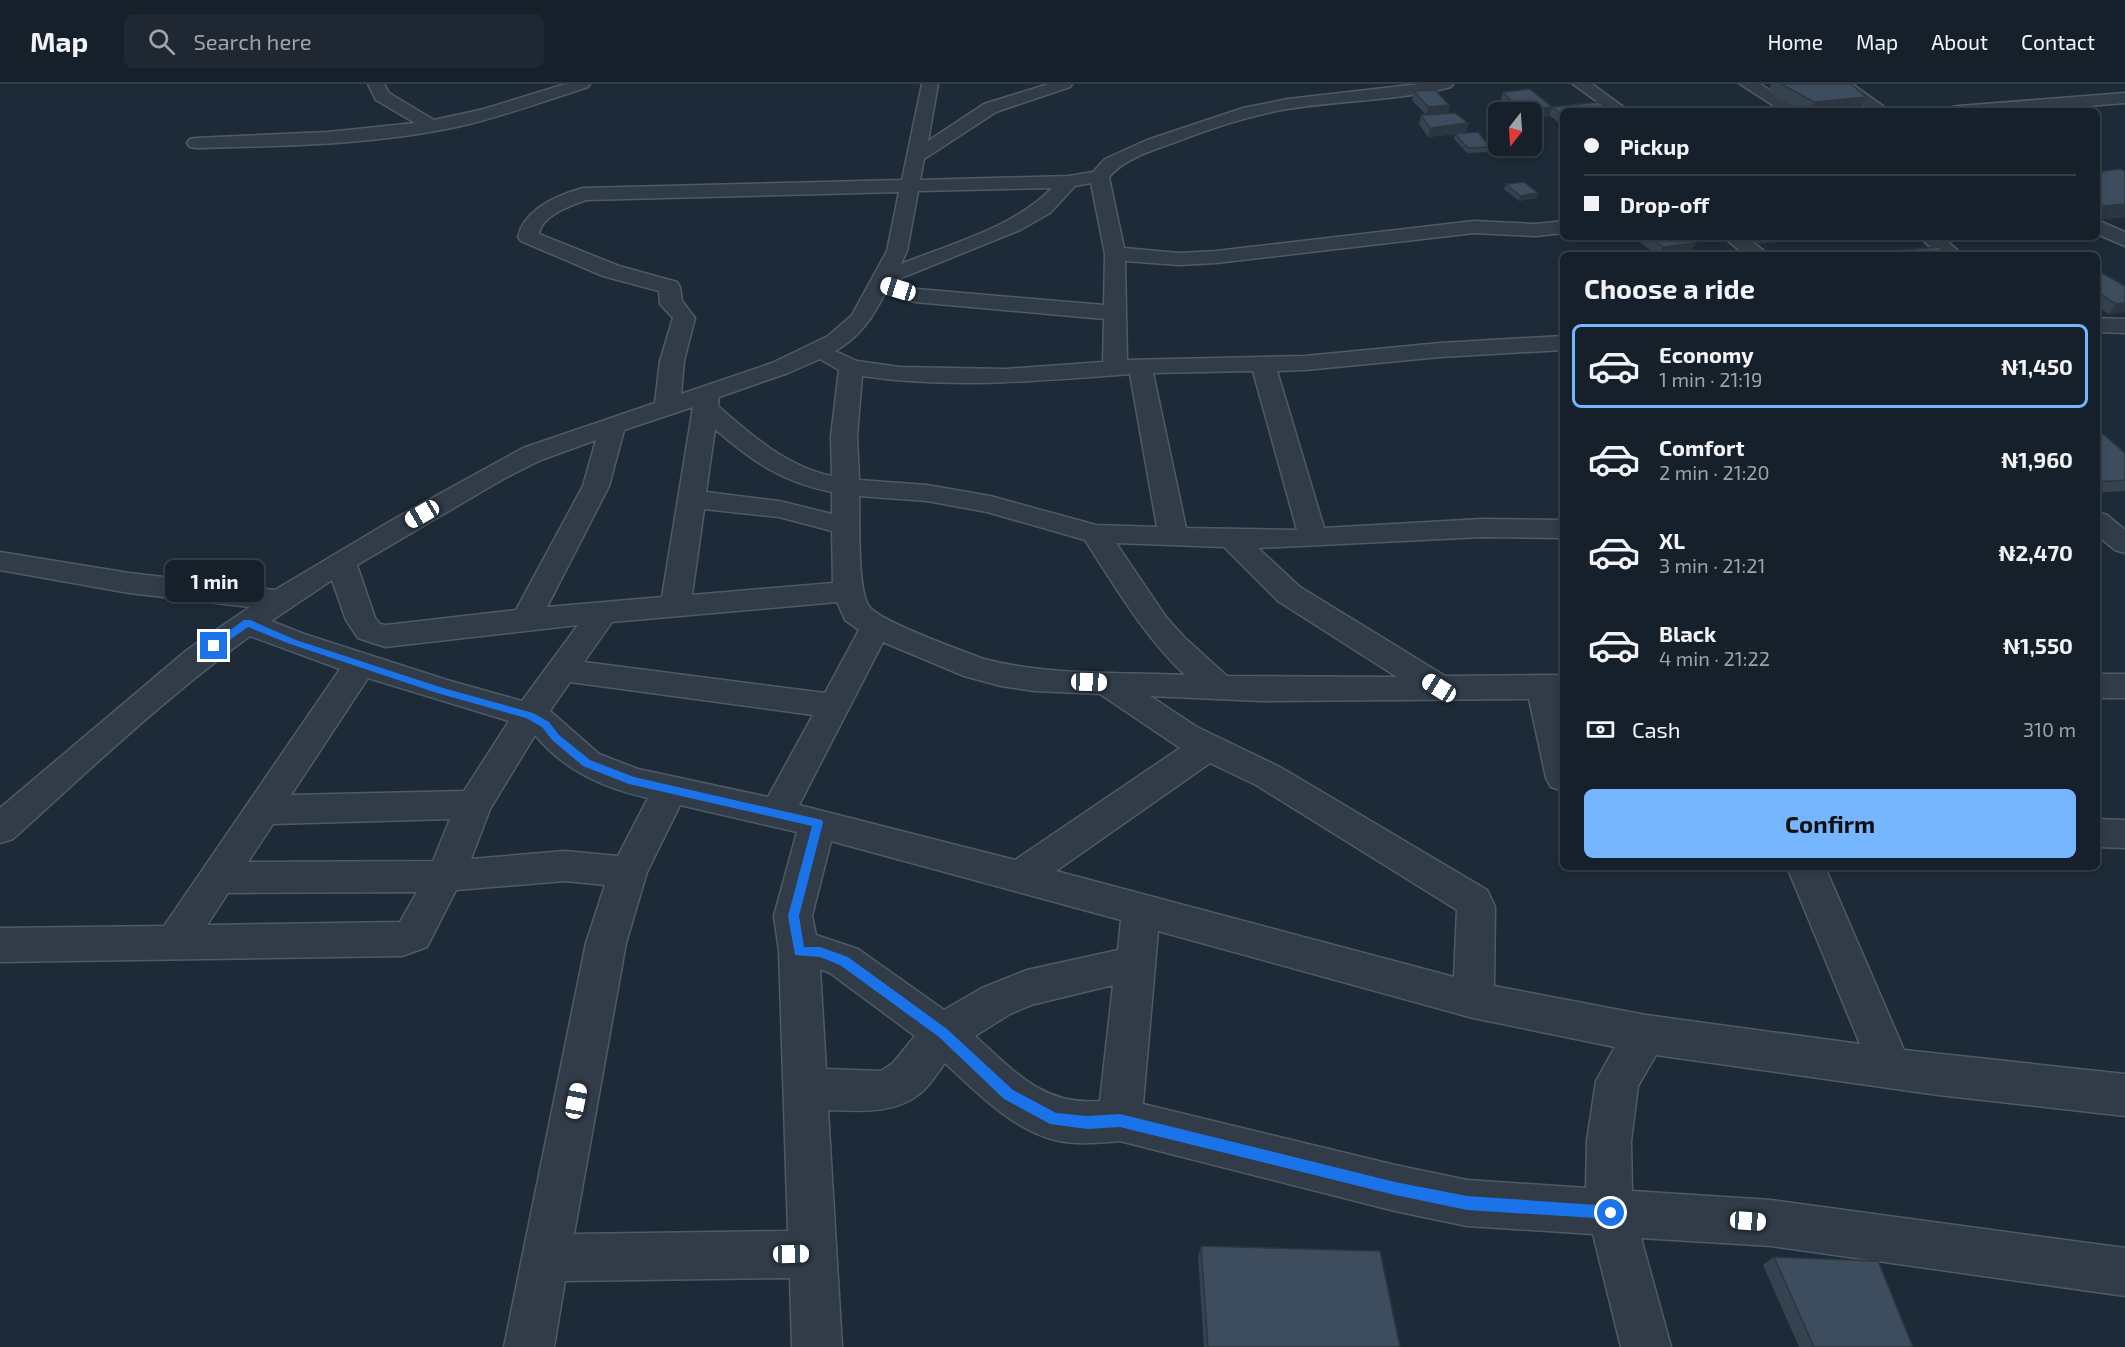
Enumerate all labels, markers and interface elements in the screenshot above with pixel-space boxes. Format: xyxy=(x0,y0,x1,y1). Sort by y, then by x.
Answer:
search box xyxy=(124,14,544,68)
text: Map xyxy=(30,24,88,58)
icon: search xyxy=(145,25,178,58)
text: Search here xyxy=(193,28,312,54)
text: Home xyxy=(1767,29,1823,54)
text: Map xyxy=(1856,29,1898,54)
text: About xyxy=(1931,29,1988,54)
text: Contact xyxy=(2021,29,2095,54)
north arrow xyxy=(1488,102,1542,156)
map controls xyxy=(1488,102,1542,156)
text: Pickup xyxy=(1620,133,1689,159)
text: Drop-off xyxy=(1620,191,1709,217)
text: Choose a ride xyxy=(1584,272,1755,304)
car xyxy=(878,275,918,303)
icon: car xyxy=(1587,339,1641,393)
text: Economy xyxy=(1659,341,1754,367)
text: ₦1,450 xyxy=(2001,353,2073,379)
text: 1 min · 21:19 xyxy=(1659,367,1762,391)
icon: car xyxy=(1587,432,1641,486)
text: Comfort xyxy=(1659,434,1744,460)
text: ₦1,960 xyxy=(2001,446,2073,472)
text: 2 min · 21:20 xyxy=(1659,460,1770,484)
car xyxy=(402,497,442,531)
icon: car xyxy=(1587,525,1641,579)
text: XL xyxy=(1659,527,1685,553)
text: ₦2,470 xyxy=(1998,539,2073,565)
text: 3 min · 21:21 xyxy=(1659,553,1765,577)
callout: 1 min xyxy=(164,559,264,601)
text: 1 min xyxy=(190,569,239,593)
icon: car xyxy=(1587,618,1641,672)
text: Black xyxy=(1659,620,1716,646)
route end xyxy=(200,632,227,659)
text: ₦1,550 xyxy=(2003,632,2073,658)
text: 4 min · 21:22 xyxy=(1659,646,1770,670)
car xyxy=(1419,671,1459,705)
car xyxy=(1071,672,1107,692)
icon: cash xyxy=(1584,713,1617,746)
text: Cash xyxy=(1632,716,1681,742)
text: 310 m xyxy=(2023,717,2076,741)
button: Confirm xyxy=(1584,789,2076,858)
car xyxy=(564,1082,588,1120)
route start xyxy=(1597,1199,1624,1226)
car xyxy=(1729,1211,1767,1231)
car xyxy=(773,1245,809,1263)

